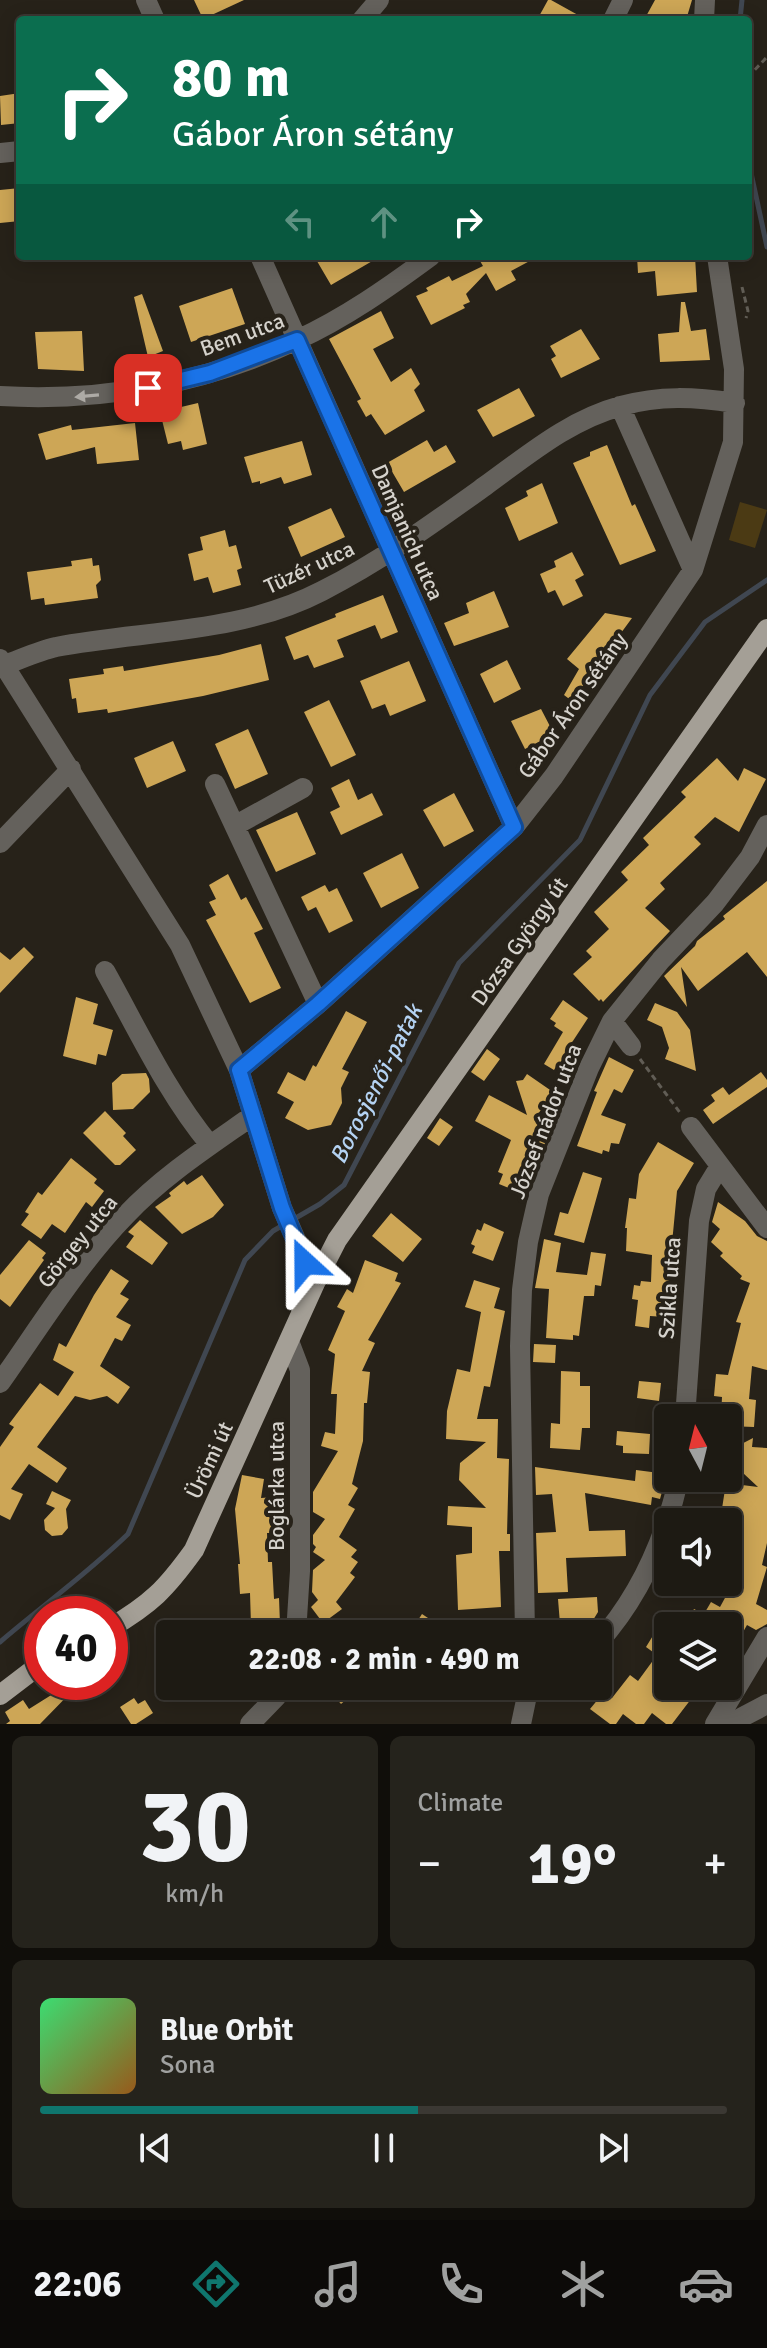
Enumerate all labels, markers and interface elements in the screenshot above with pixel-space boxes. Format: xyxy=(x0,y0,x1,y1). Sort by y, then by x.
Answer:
text: 80 m xyxy=(172,43,290,112)
icon: right xyxy=(40,48,144,152)
text: Gábor Áron sétány xyxy=(172,112,454,157)
icon: left xyxy=(278,200,322,244)
icon: ahead xyxy=(362,200,406,244)
icon: right xyxy=(446,200,490,244)
street label: Bem utca xyxy=(196,307,288,362)
pin xyxy=(114,354,182,422)
icon: arrive xyxy=(126,366,170,410)
one-way arrow xyxy=(74,390,99,403)
street label: Damjanich utca xyxy=(365,460,450,604)
street label: Tüzér utca xyxy=(260,535,359,600)
street label: Gábor Áron sétány xyxy=(512,626,633,784)
street label: Dózsa György út xyxy=(465,872,574,1011)
water label: Borosjenői-patak xyxy=(323,998,430,1169)
street label: József nádor utca xyxy=(504,1040,587,1202)
street label: Görgey utca xyxy=(32,1189,123,1293)
position arrow xyxy=(263,1221,347,1305)
street label: Szikla utca xyxy=(652,1236,687,1340)
north arrow xyxy=(654,1404,742,1492)
map controls xyxy=(654,1404,742,1700)
street label: Ürömi út xyxy=(180,1417,239,1503)
street label: Boglárka utca xyxy=(263,1421,290,1551)
button: sound xyxy=(654,1508,742,1596)
speed limit sign: 40 xyxy=(24,1596,128,1700)
button: layers xyxy=(654,1612,742,1700)
text: 22:08 · 2 min · 490 m xyxy=(248,1641,520,1678)
text: 30 xyxy=(139,1762,251,1890)
text: Climate xyxy=(418,1787,503,1819)
text: 19° xyxy=(528,1827,617,1901)
text: − xyxy=(418,1837,441,1891)
text: + xyxy=(703,1837,727,1891)
text: km/h xyxy=(165,1878,224,1910)
text: Blue Orbit xyxy=(160,2012,293,2049)
text: Sona xyxy=(160,2049,215,2081)
icon: previous xyxy=(133,2126,177,2170)
icon: pause xyxy=(362,2126,406,2170)
icon: next xyxy=(591,2126,635,2170)
icon: directions xyxy=(188,2256,244,2312)
icon: music xyxy=(310,2256,366,2312)
icon: phone xyxy=(433,2256,489,2312)
icon: climate xyxy=(555,2256,611,2312)
icon: car xyxy=(678,2256,734,2312)
text: 22:06 xyxy=(33,2262,122,2307)

